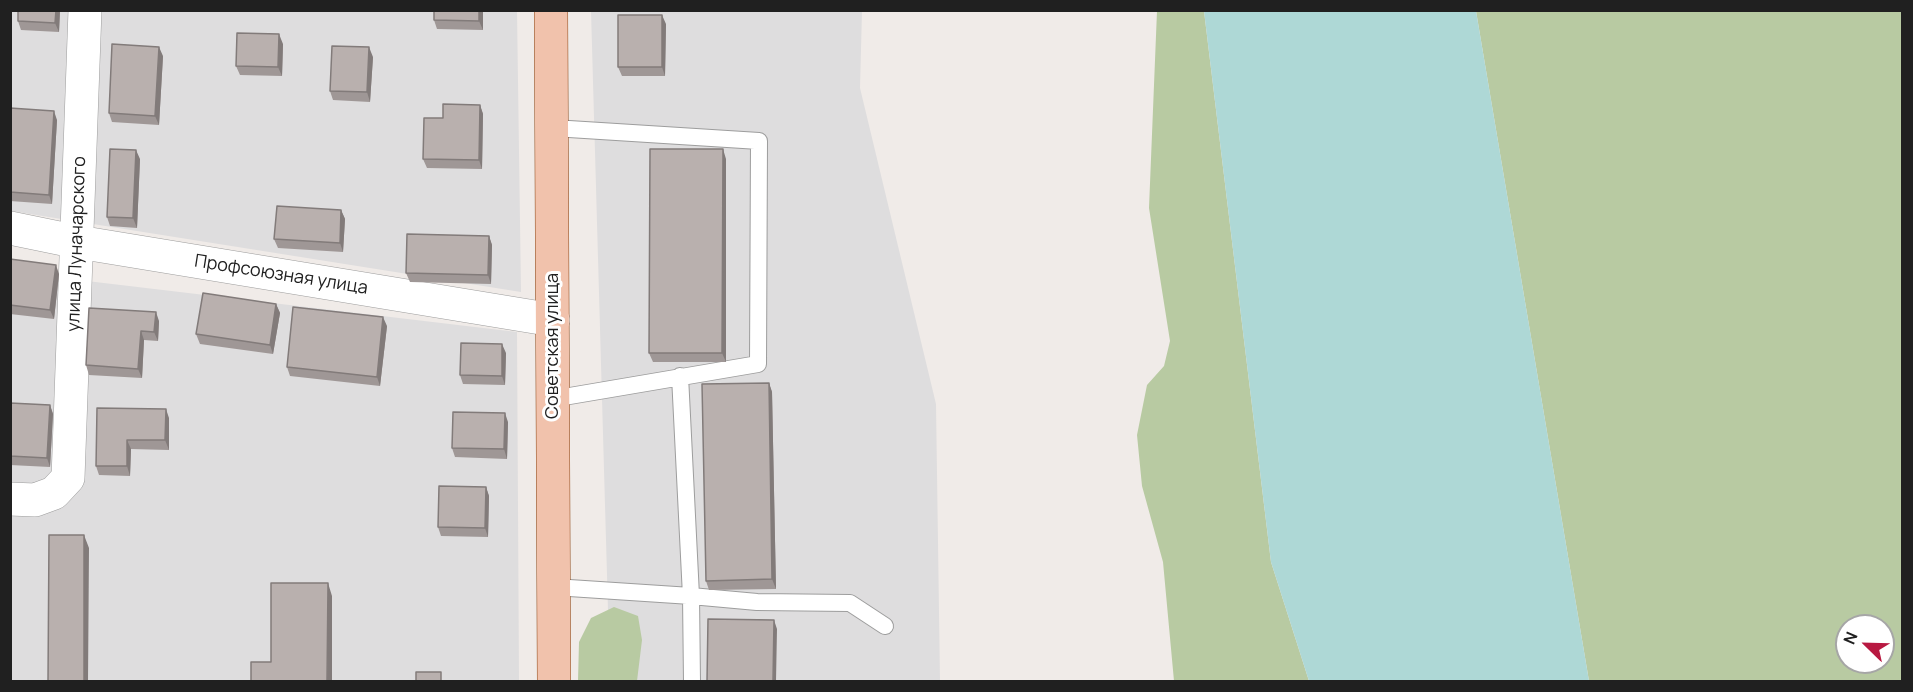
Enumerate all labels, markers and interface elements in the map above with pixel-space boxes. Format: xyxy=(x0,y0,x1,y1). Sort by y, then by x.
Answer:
street label: улица Луначарского xyxy=(63,156,91,332)
street label: Профсоюзная улица xyxy=(193,251,369,299)
street label: Советская улица xyxy=(542,273,564,419)
north arrow xyxy=(1835,614,1895,674)
text: N xyxy=(1838,628,1863,647)

